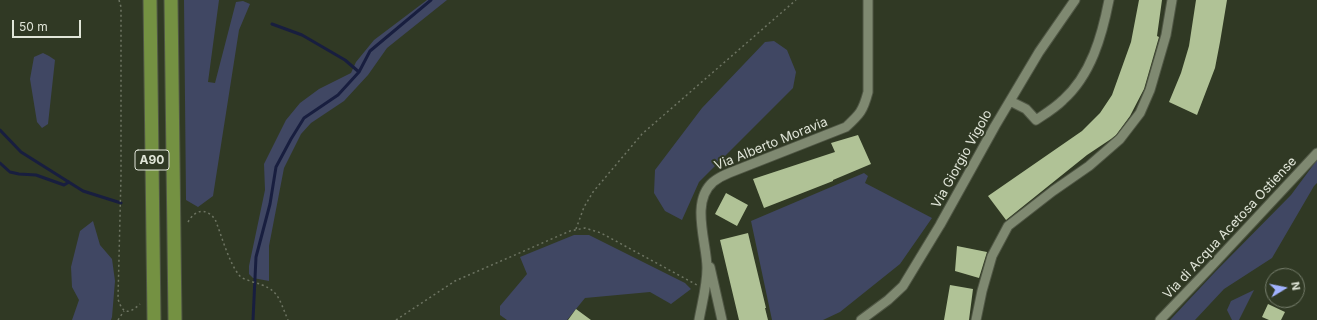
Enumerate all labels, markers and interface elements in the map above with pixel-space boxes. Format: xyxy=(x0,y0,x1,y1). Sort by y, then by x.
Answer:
scale bar xyxy=(14,12,83,38)
text: 50 m xyxy=(19,19,48,34)
street label: Via Giorgio Vigolo xyxy=(929,107,995,211)
street label: Via Alberto Moravia xyxy=(712,114,830,174)
road number: A90 xyxy=(135,150,169,170)
street label: Via di Acqua Acetosa Ostiense xyxy=(1160,154,1300,302)
north arrow xyxy=(1265,268,1305,308)
text: N xyxy=(1288,281,1303,291)

